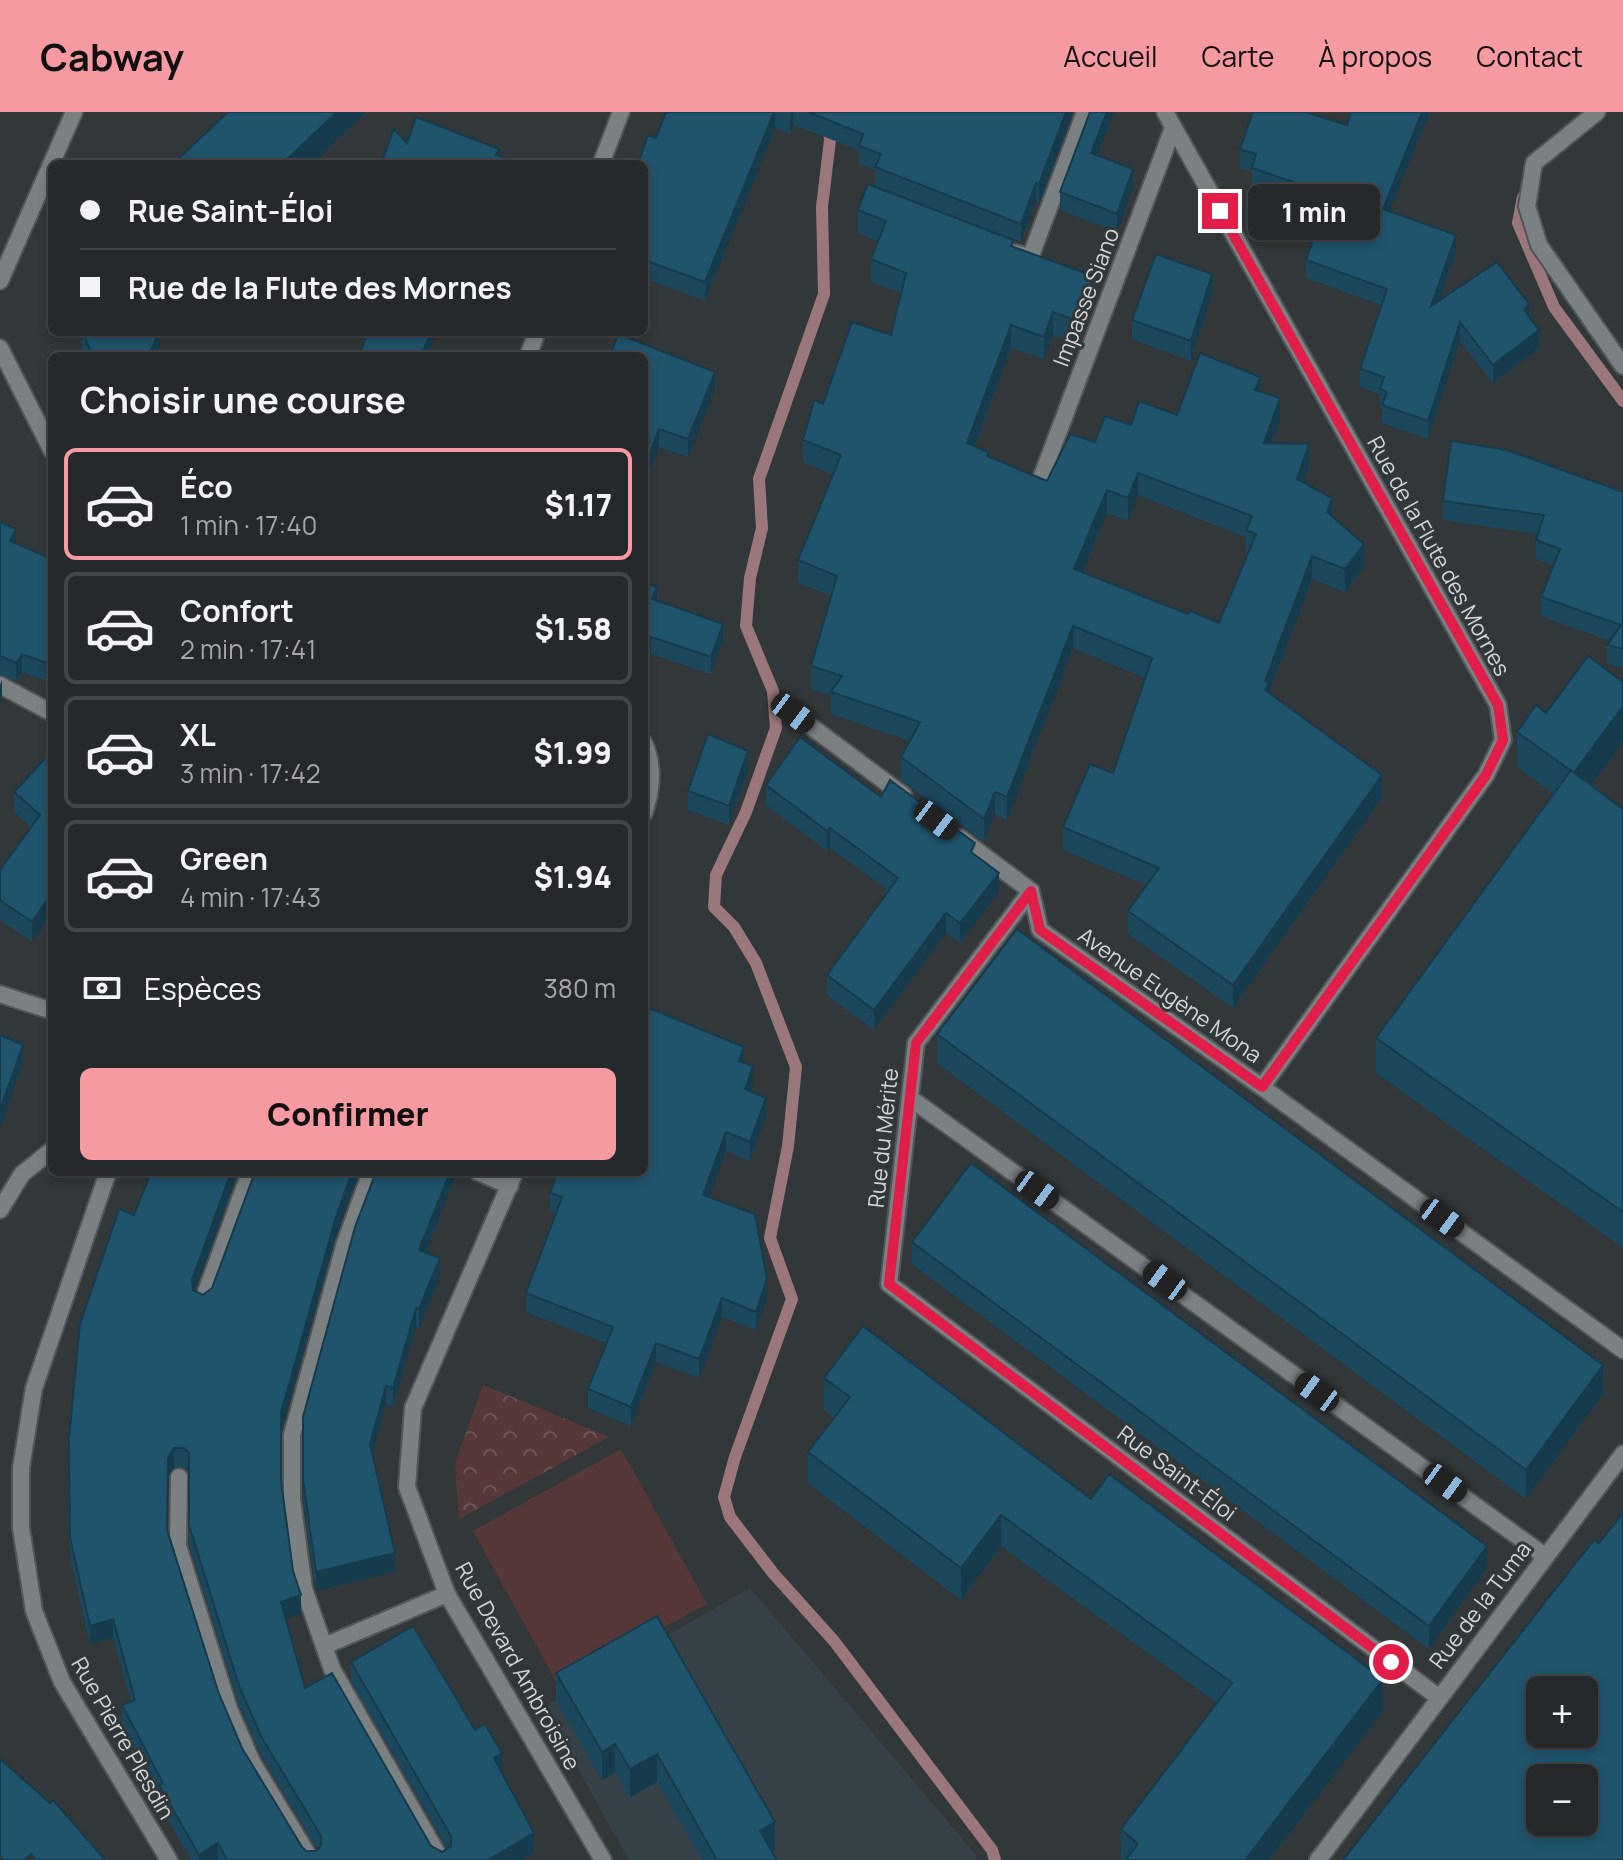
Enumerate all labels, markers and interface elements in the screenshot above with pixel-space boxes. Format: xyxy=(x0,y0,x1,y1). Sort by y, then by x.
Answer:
text: Cabway xyxy=(40,30,184,82)
text: Accueil xyxy=(1063,37,1158,75)
text: Carte xyxy=(1202,37,1274,75)
text: À propos xyxy=(1318,37,1432,75)
text: Contact xyxy=(1476,37,1583,75)
callout: 1 min xyxy=(1248,183,1380,239)
text: Rue Saint-Éloi xyxy=(128,190,333,231)
route end xyxy=(1202,193,1238,229)
text: 1 min xyxy=(1281,194,1347,230)
street label: Impasse Siano xyxy=(1046,223,1126,371)
text: Rue de la Flute des Mornes xyxy=(128,267,512,308)
text: Choisir une course xyxy=(80,375,406,424)
street label: Rue de la Flute des Mornes xyxy=(1360,431,1518,681)
text: Éco xyxy=(180,466,233,507)
icon: car xyxy=(84,468,156,540)
text: $1.17 xyxy=(544,484,612,525)
text: 1 min · 17:40 xyxy=(180,507,317,543)
text: Confort xyxy=(180,590,294,631)
icon: car xyxy=(84,592,156,664)
text: $1.58 xyxy=(534,608,612,649)
text: 2 min · 17:41 xyxy=(180,631,316,667)
car xyxy=(767,689,819,737)
text: XL xyxy=(180,714,216,755)
icon: car xyxy=(84,716,156,788)
text: $1.99 xyxy=(533,732,612,773)
text: 3 min · 17:42 xyxy=(180,755,321,791)
car xyxy=(910,796,962,844)
text: Green xyxy=(180,838,268,879)
icon: car xyxy=(84,840,156,912)
text: $1.94 xyxy=(534,856,612,897)
text: 4 min · 17:43 xyxy=(180,879,321,915)
street label: Avenue Eugène Mona xyxy=(1072,920,1268,1070)
icon: cash xyxy=(80,966,124,1010)
text: Espèces xyxy=(144,968,262,1009)
text: 380 m xyxy=(543,970,616,1006)
street label: Rue du Mérite xyxy=(861,1067,905,1209)
button: Confirmer xyxy=(80,1068,616,1160)
car xyxy=(1011,1166,1063,1214)
car xyxy=(1416,1194,1468,1242)
car xyxy=(1139,1257,1191,1305)
car xyxy=(1291,1368,1343,1416)
street label: Rue Saint-Éloi xyxy=(1111,1418,1243,1528)
car xyxy=(1419,1459,1471,1507)
street label: Rue de la Tuma xyxy=(1422,1535,1538,1675)
street label: Rue Devard Ambroisine xyxy=(448,1557,588,1775)
route start xyxy=(1373,1644,1409,1680)
street label: Rue Pierre Plesdin xyxy=(64,1651,182,1825)
map controls xyxy=(1526,1676,1598,1836)
button: + xyxy=(1526,1676,1598,1748)
button: − xyxy=(1526,1764,1598,1836)

